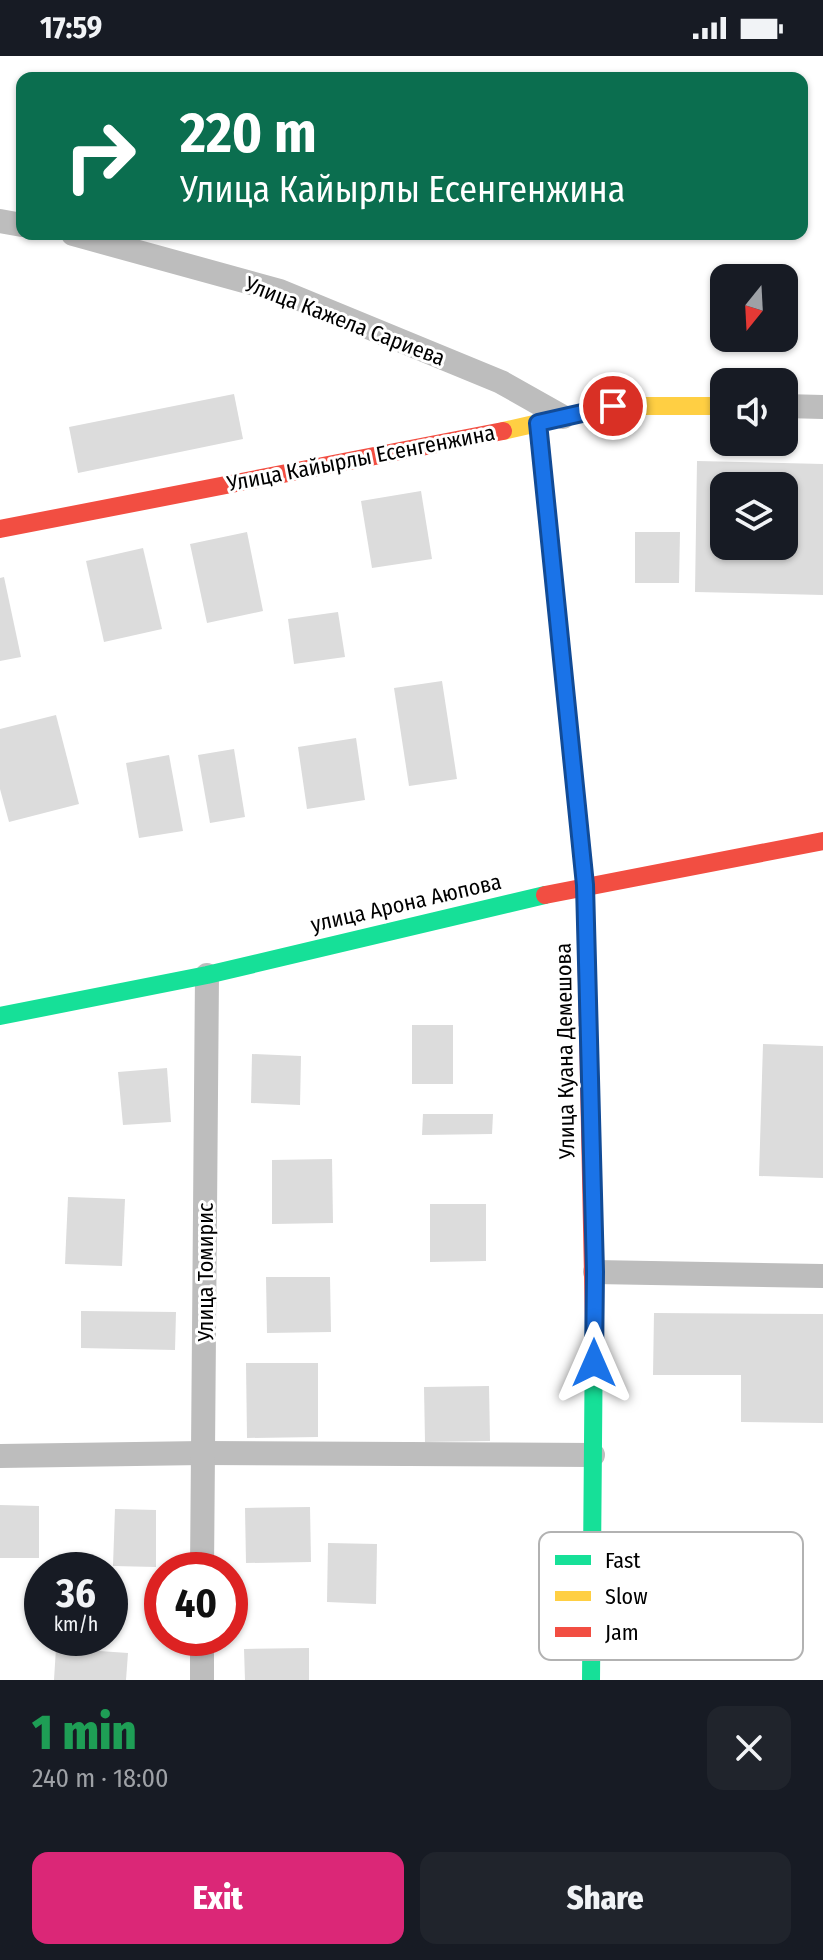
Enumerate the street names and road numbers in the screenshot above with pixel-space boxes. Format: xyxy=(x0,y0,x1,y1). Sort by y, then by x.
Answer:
street label: Улица Кажела Сариева xyxy=(240,270,449,372)
street label: Улица Кайырлы Есенгенжина xyxy=(224,419,497,497)
street label: улица Арона Аюпова xyxy=(308,868,504,938)
street label: Улица Куана Демешова xyxy=(550,943,580,1160)
street label: Улица Томирис xyxy=(192,1202,219,1343)

